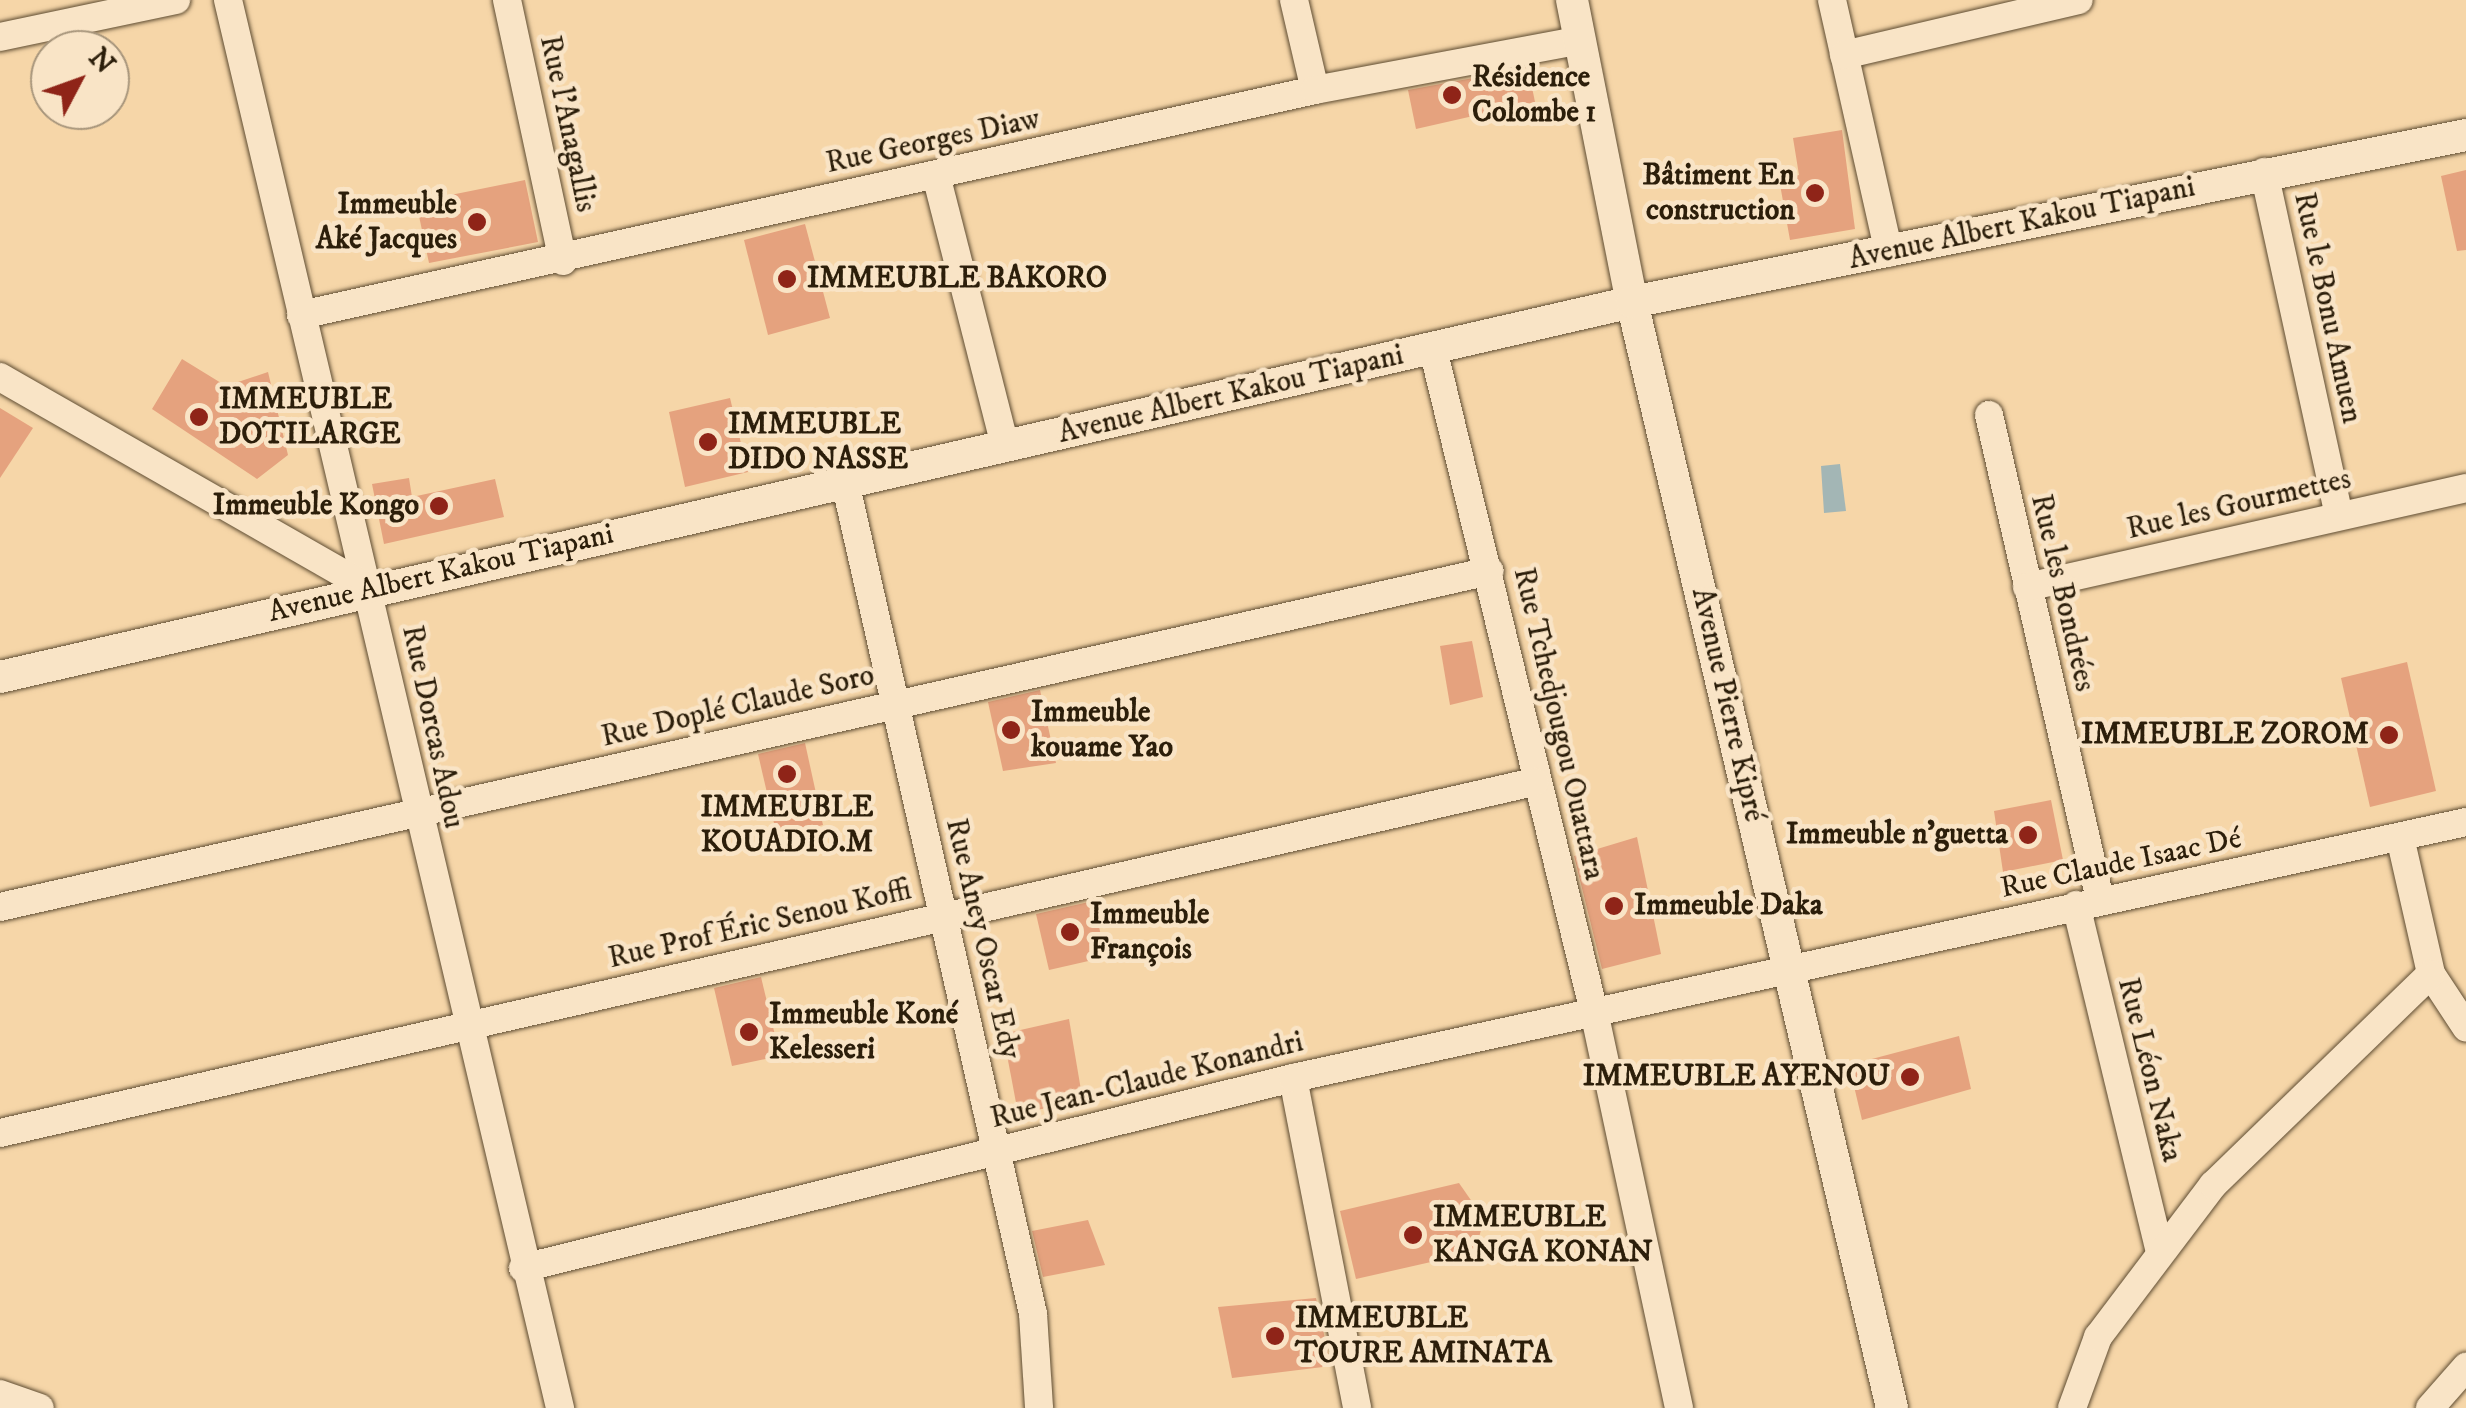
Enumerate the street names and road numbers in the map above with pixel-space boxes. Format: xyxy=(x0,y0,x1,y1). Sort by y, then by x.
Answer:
street label: Rue l'Anagallis xyxy=(531,32,603,216)
street label: Rue Georges Diaw xyxy=(823,102,1043,182)
street label: Avenue Albert Kakou Tiapani xyxy=(1846,170,2198,278)
street label: Rue le Bonu Amuen xyxy=(2285,189,2369,427)
street label: Avenue Albert Kakou Tiapani xyxy=(1055,338,1407,452)
street label: Rue les Gourmettes xyxy=(2123,462,2355,548)
street label: Rue les Bondrées xyxy=(2022,491,2102,695)
street label: Avenue Albert Kakou Tiapani xyxy=(265,517,617,631)
street label: Rue Tchedjougou Ouattara xyxy=(1505,564,1611,884)
street label: Avenue Pierre Kipré xyxy=(1683,585,1771,825)
street label: Rue Dorcas Adou xyxy=(393,622,471,832)
street label: Rue Doplé Claude Soro xyxy=(598,658,878,756)
street label: Rue Aney Oscar Edy xyxy=(937,815,1027,1063)
street label: Rue Claude Isaac Dé xyxy=(1997,821,2245,907)
street label: Rue Prof Éric Senou Koffi xyxy=(605,873,915,977)
street label: Rue Léon Naka xyxy=(2109,974,2189,1166)
street label: Rue Jean-Claude Konandri xyxy=(987,1025,1307,1137)

